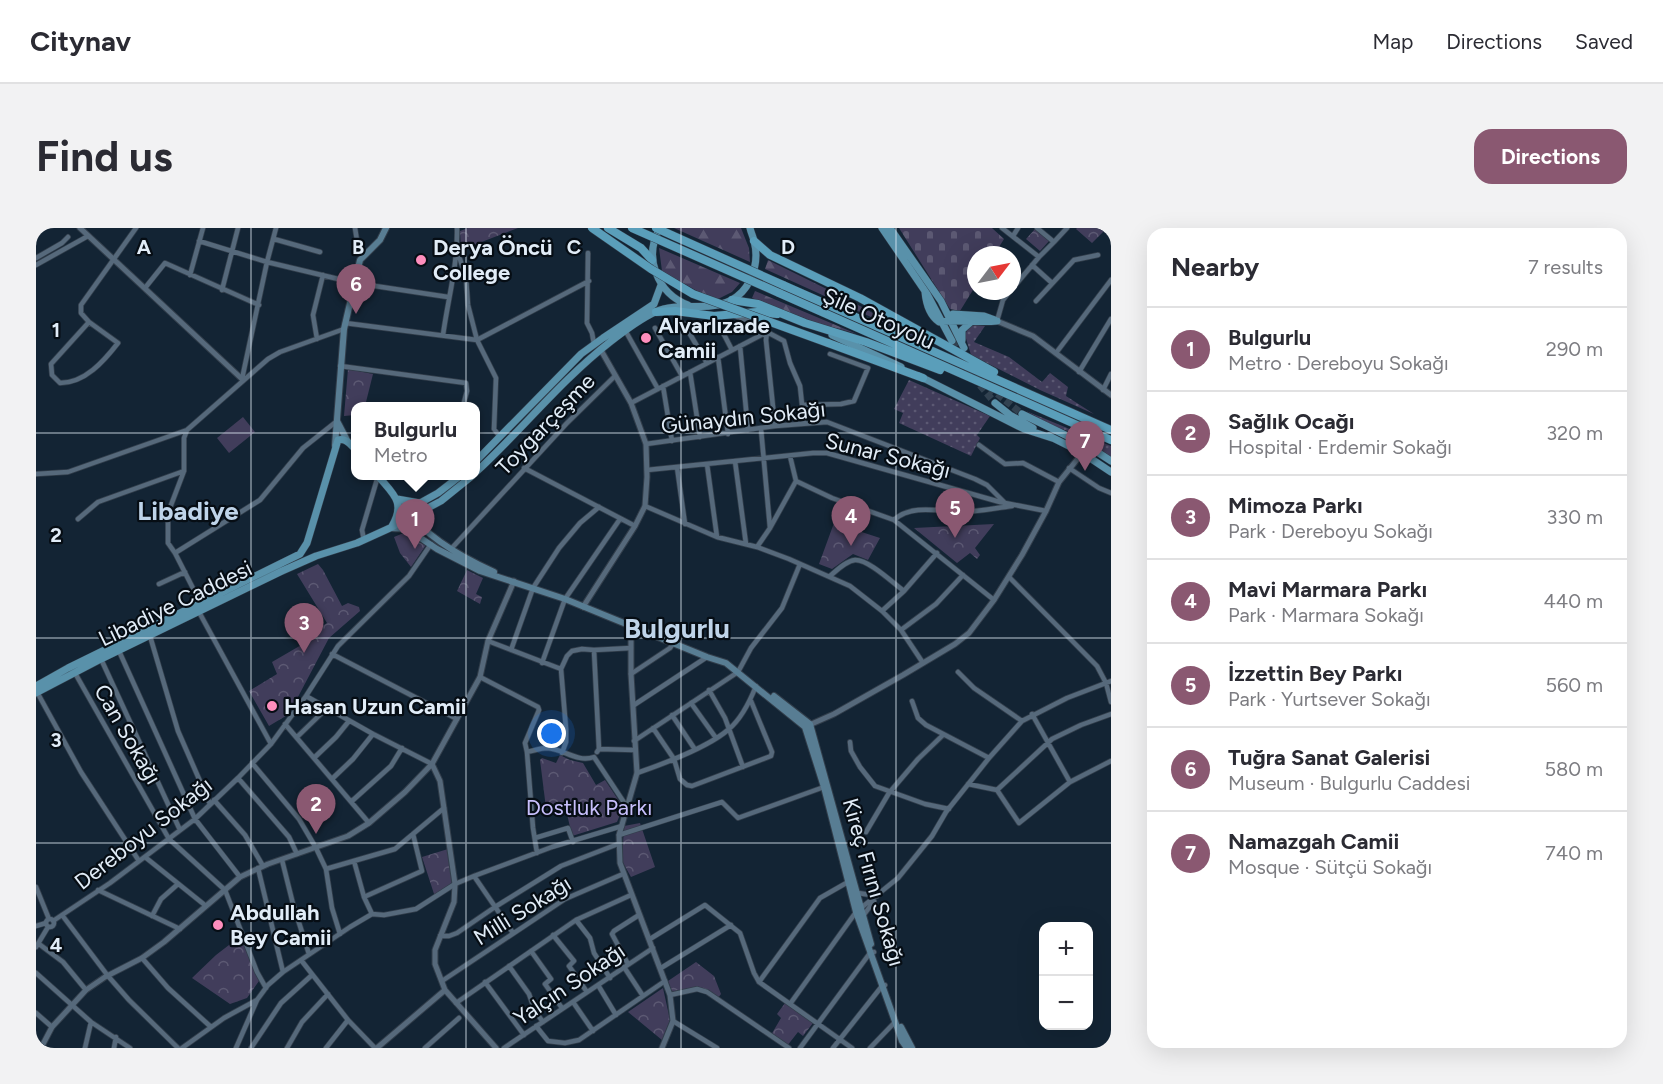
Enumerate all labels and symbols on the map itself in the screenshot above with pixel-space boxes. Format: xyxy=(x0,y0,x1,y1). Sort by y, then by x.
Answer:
place label: Derya Öncü College xyxy=(433,234,553,286)
text: A xyxy=(137,235,152,259)
text: B xyxy=(352,235,364,259)
text: C xyxy=(567,235,581,259)
text: D xyxy=(781,235,795,259)
north arrow xyxy=(967,246,1021,300)
marker: Derya Öncü College xyxy=(414,253,428,267)
pin: 6 xyxy=(336,264,376,314)
street label: Şile Otoyolu xyxy=(819,282,939,355)
place label: Alvarlızade Camii xyxy=(658,312,770,364)
text: 1 xyxy=(52,318,60,342)
marker: Alvarlızade Camii xyxy=(639,331,653,345)
street label: Toygarçeşme xyxy=(490,368,601,481)
street label: Günaydın Sokağı xyxy=(659,395,827,440)
pin: 7 xyxy=(1066,422,1104,471)
street label: Sunar Sokağı xyxy=(822,427,953,484)
pin: 5 xyxy=(936,488,974,538)
district label: Libadiye xyxy=(137,495,239,527)
pin: 4 xyxy=(832,496,870,546)
pin: 1 xyxy=(396,500,434,549)
text: 2 xyxy=(50,523,62,547)
street label: Libadiye Caddesi xyxy=(94,555,256,652)
pin: 3 xyxy=(284,604,324,653)
district label: Bulgurlu xyxy=(624,611,730,645)
street label: Can Sokağı xyxy=(88,680,167,789)
place label: Hasan Uzun Camii xyxy=(284,693,467,720)
marker: Hasan Uzun Camii xyxy=(265,699,279,713)
your location xyxy=(537,719,566,748)
text: 3 xyxy=(50,728,62,752)
street label: Dereboyu Sokağı xyxy=(69,771,217,895)
pin: 2 xyxy=(296,784,336,834)
park label: Dostluk Parkı xyxy=(526,794,652,821)
street label: Kireç Fırını Sokağı xyxy=(837,795,910,969)
street label: Milli Sokağı xyxy=(469,870,576,951)
place label: Abdullah Bey Camii xyxy=(230,899,331,951)
marker: Abdullah Bey Camii xyxy=(211,918,225,932)
text: 4 xyxy=(50,933,63,957)
street label: Yalçın Sokağı xyxy=(508,937,630,1032)

